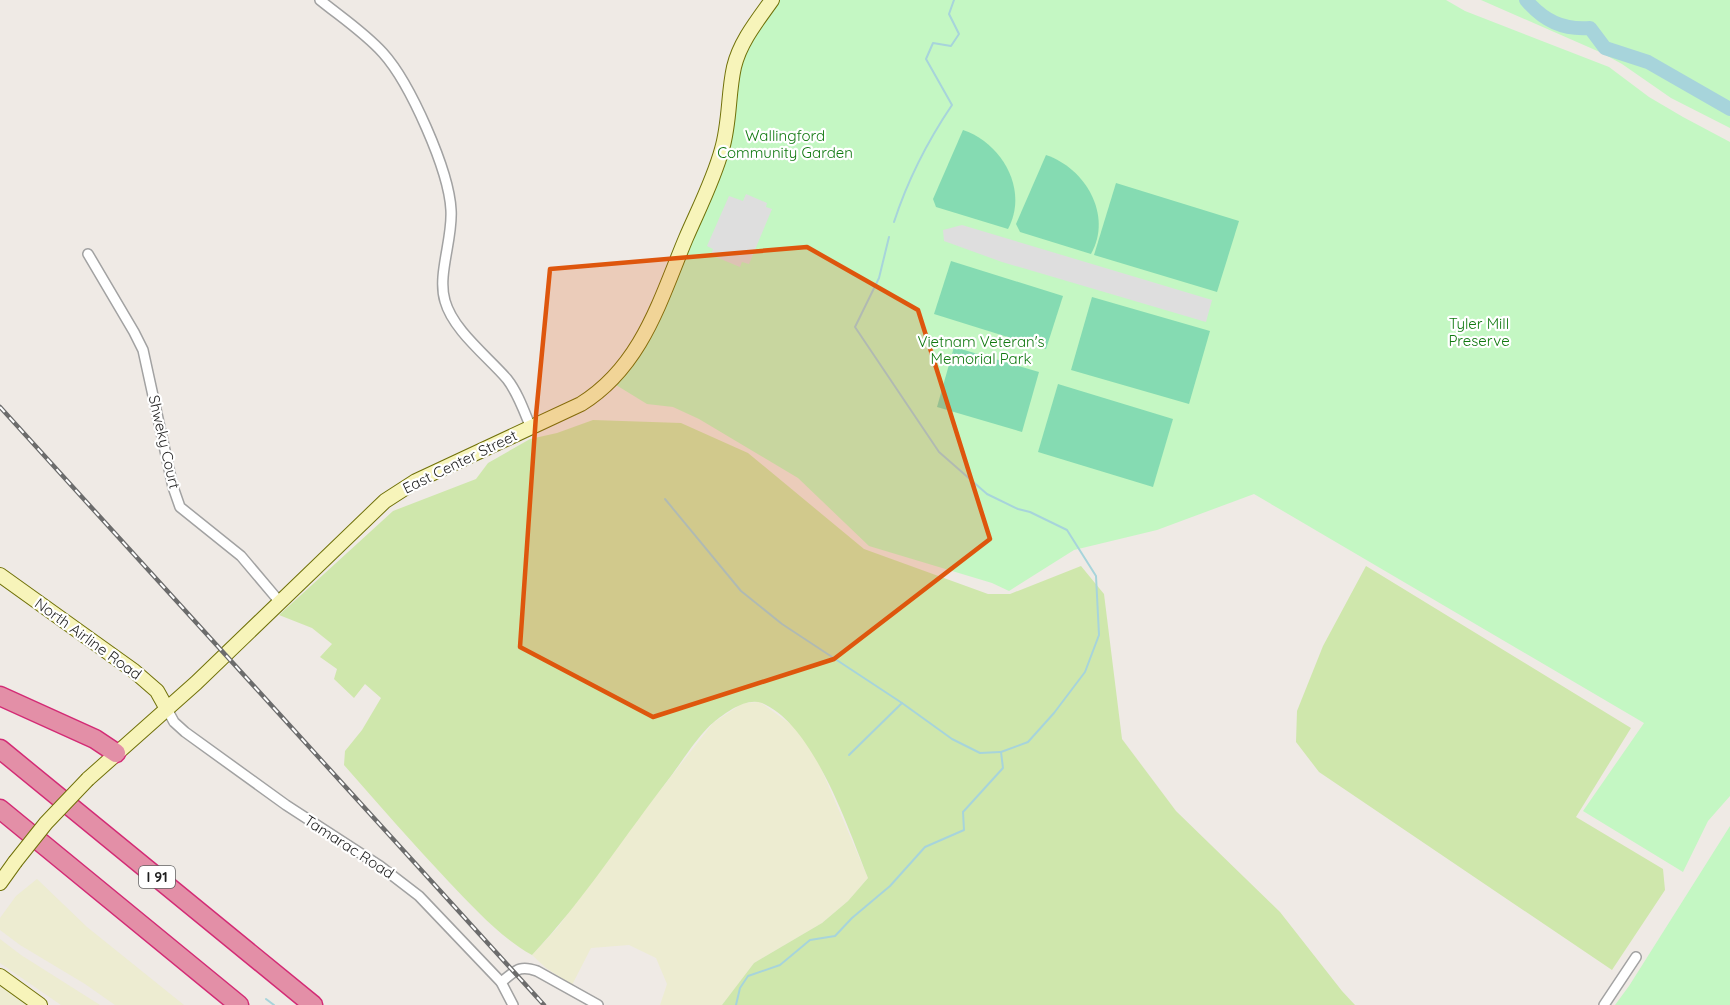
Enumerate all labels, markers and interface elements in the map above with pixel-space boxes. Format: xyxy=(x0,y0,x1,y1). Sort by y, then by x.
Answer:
park label: Wallingford Community Garden xyxy=(717,126,853,162)
park label: Tyler Mill Preserve xyxy=(1448,314,1510,350)
park label: Vietnam Veteran's Memorial Park xyxy=(917,332,1045,368)
street label: Shweky Court xyxy=(144,393,184,491)
street label: East Center Street xyxy=(399,426,520,498)
street label: North Airline Road xyxy=(31,594,145,684)
street label: Tamarac Road xyxy=(301,811,398,883)
road number: I 91 xyxy=(139,866,175,888)

